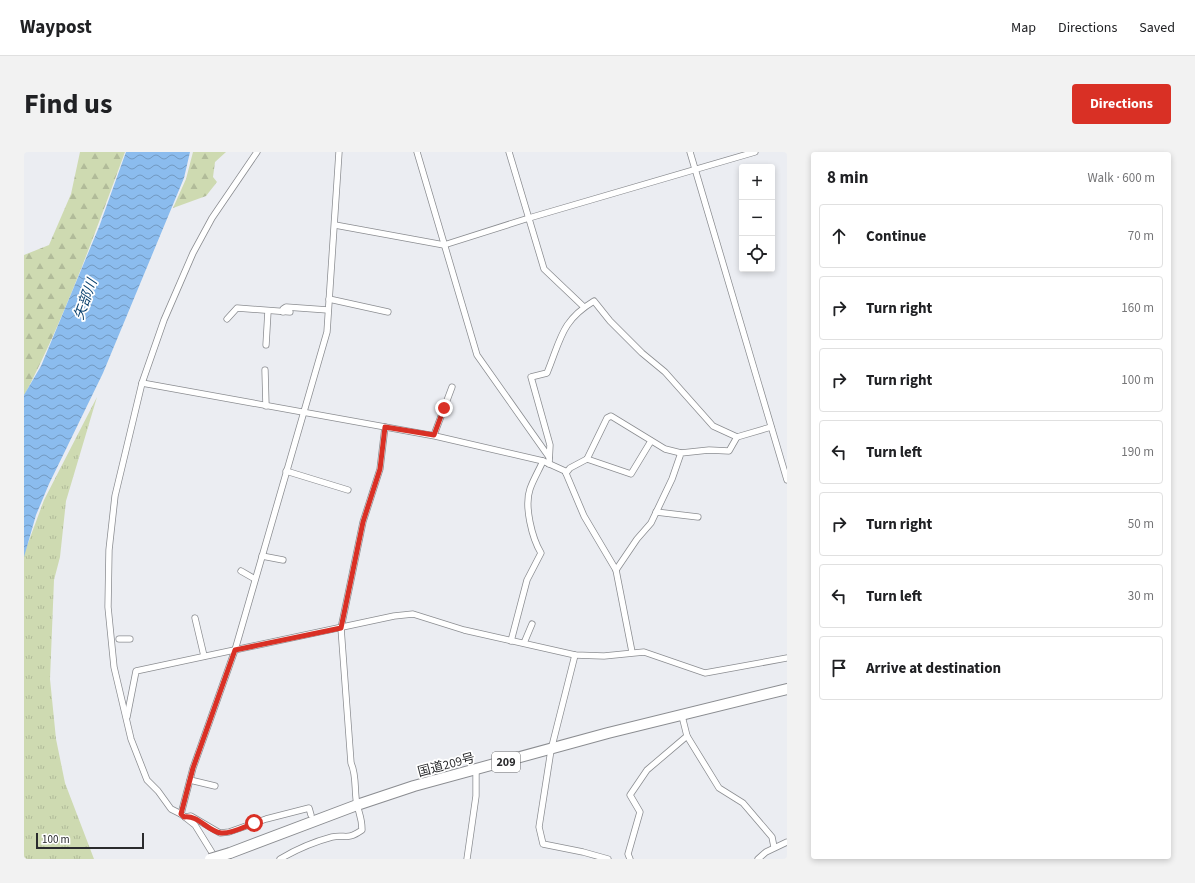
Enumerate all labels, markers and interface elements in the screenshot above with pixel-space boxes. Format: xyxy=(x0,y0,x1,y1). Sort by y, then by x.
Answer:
text: Waypost xyxy=(20,14,92,41)
text: Map xyxy=(1011,18,1036,38)
text: Directions xyxy=(1058,18,1117,38)
text: Saved xyxy=(1139,18,1175,38)
text: Find us xyxy=(24,84,112,124)
button: Directions xyxy=(1072,84,1171,124)
map controls xyxy=(739,164,775,272)
button: + xyxy=(739,164,775,200)
text: 8 min xyxy=(827,166,868,190)
text: Walk · 600 m xyxy=(1087,169,1155,187)
button: − xyxy=(739,200,775,236)
icon: ahead xyxy=(828,225,850,247)
text: Continue xyxy=(866,226,926,247)
text: 70 m xyxy=(1128,227,1154,245)
button: locate xyxy=(739,236,775,272)
water label: 矢部川 xyxy=(69,274,103,322)
icon: right xyxy=(828,297,850,319)
text: Turn right xyxy=(866,298,932,319)
text: 160 m xyxy=(1121,299,1154,317)
icon: right xyxy=(828,369,850,391)
text: Turn right xyxy=(866,370,932,391)
text: 100 m xyxy=(1121,371,1154,389)
route end xyxy=(435,399,453,417)
icon: left xyxy=(828,441,850,463)
text: Turn left xyxy=(866,442,922,463)
text: 190 m xyxy=(1121,443,1154,461)
icon: right xyxy=(828,513,850,535)
text: Turn right xyxy=(866,514,932,535)
text: 50 m xyxy=(1128,515,1154,533)
icon: left xyxy=(828,585,850,607)
text: Turn left xyxy=(866,586,922,607)
text: 30 m xyxy=(1128,587,1154,605)
icon: arrive xyxy=(828,657,850,679)
text: Arrive at destination xyxy=(866,658,1001,679)
street label: 国道209号 xyxy=(416,749,477,781)
road number: 209 xyxy=(492,752,520,772)
route start xyxy=(245,814,263,832)
scale bar xyxy=(36,831,144,850)
text: 100 m xyxy=(42,832,70,847)

